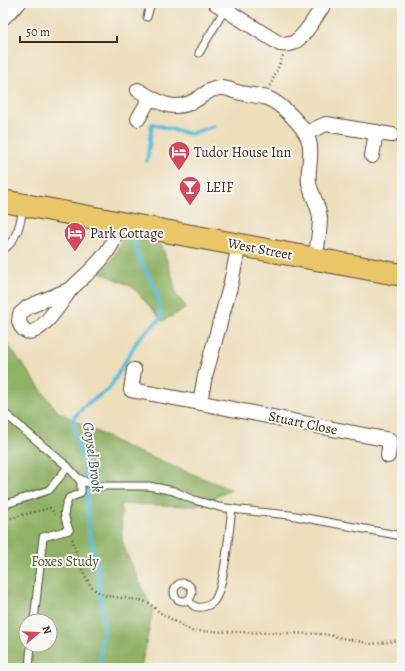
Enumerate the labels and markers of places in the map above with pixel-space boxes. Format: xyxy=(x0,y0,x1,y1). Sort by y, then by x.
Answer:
hotel icon: Tudor House Inn xyxy=(166,139,192,172)
place label: Tudor House Inn xyxy=(194,143,292,162)
bar icon: LEIF xyxy=(177,174,203,207)
place label: LEIF xyxy=(206,178,233,197)
hotel icon: Park Cottage xyxy=(62,220,88,253)
place label: Park Cottage xyxy=(90,224,164,243)

